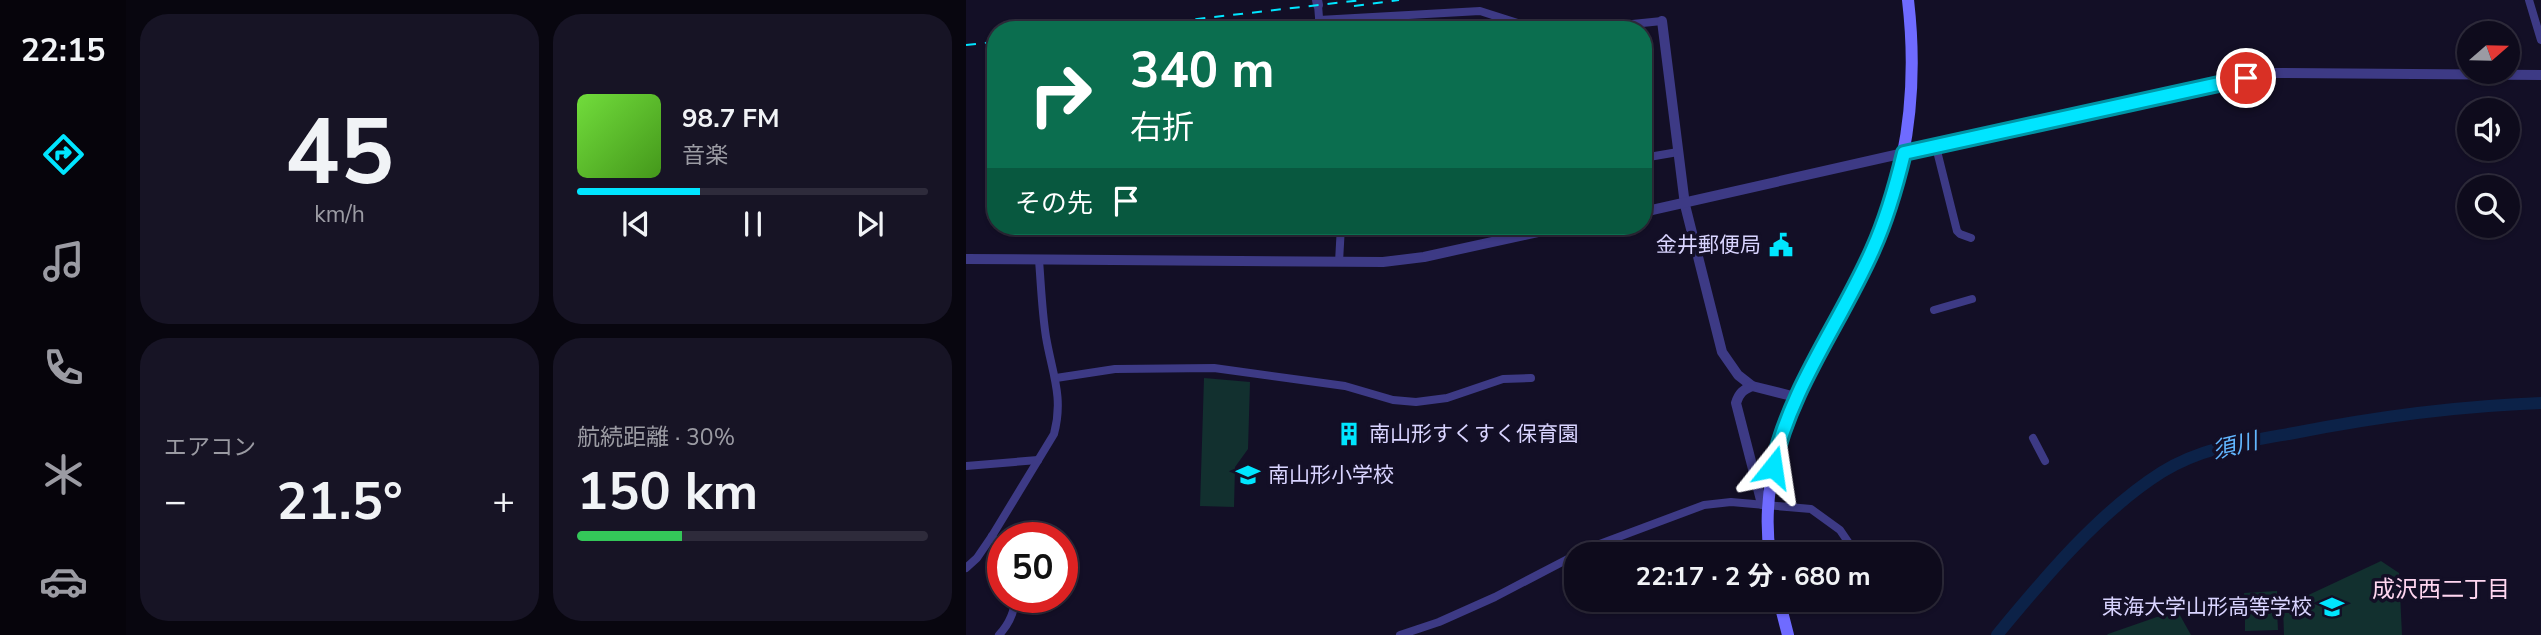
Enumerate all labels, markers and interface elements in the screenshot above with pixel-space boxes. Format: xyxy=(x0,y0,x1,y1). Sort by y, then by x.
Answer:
north arrow xyxy=(2457,21,2520,84)
map controls xyxy=(2457,21,2520,238)
text: 22:15 xyxy=(21,29,105,72)
text: 340 m xyxy=(1130,37,1274,104)
pin xyxy=(2216,48,2276,108)
icon: right xyxy=(1015,49,1106,140)
icon: arrive xyxy=(2227,59,2265,97)
text: 45 xyxy=(285,91,394,215)
button: sound xyxy=(2457,98,2520,161)
text: 98.7 FM xyxy=(682,101,779,136)
text: 右折 xyxy=(1130,106,1194,149)
icon: directions xyxy=(39,130,88,179)
text: 音楽 xyxy=(682,140,728,171)
button: search xyxy=(2457,175,2520,238)
icon: arrive xyxy=(1107,182,1145,220)
text: その先 xyxy=(1015,186,1093,221)
text: km/h xyxy=(314,199,365,230)
icon: previous xyxy=(617,205,655,243)
icon: pause xyxy=(734,205,772,243)
icon: next xyxy=(851,205,889,243)
place label: 金井郵便局 xyxy=(1656,231,1761,259)
public building icon: 金井郵便局 xyxy=(1767,231,1795,259)
icon: music xyxy=(39,237,88,286)
icon: phone xyxy=(39,343,88,392)
building icon: 南山形すくすく保育園 xyxy=(1335,420,1363,448)
place label: 南山形すくすく保育園 xyxy=(1369,420,1579,448)
text: 航続距離 · 30% xyxy=(577,422,735,453)
water label: 須川 xyxy=(2209,425,2264,467)
position arrow xyxy=(1736,430,1810,504)
text: エアコン xyxy=(164,432,256,463)
icon: climate xyxy=(39,450,88,499)
text: 150 km xyxy=(577,456,758,527)
school or university icon: 南山形小学校 xyxy=(1234,461,1262,489)
place label: 南山形小学校 xyxy=(1268,461,1394,489)
text: 21.5° xyxy=(276,466,403,537)
text: − xyxy=(164,476,187,527)
text: + xyxy=(492,476,515,527)
speed limit sign: 50 xyxy=(987,522,1078,613)
icon: car xyxy=(39,557,88,606)
text: 22:17 · 2 分 · 680 m xyxy=(1635,559,1871,594)
district label: 成沢西二丁目 xyxy=(2372,574,2510,605)
place label: 東海大学山形高等学校 xyxy=(2102,593,2312,621)
school or university icon: 東海大学山形高等学校 xyxy=(2318,593,2346,621)

